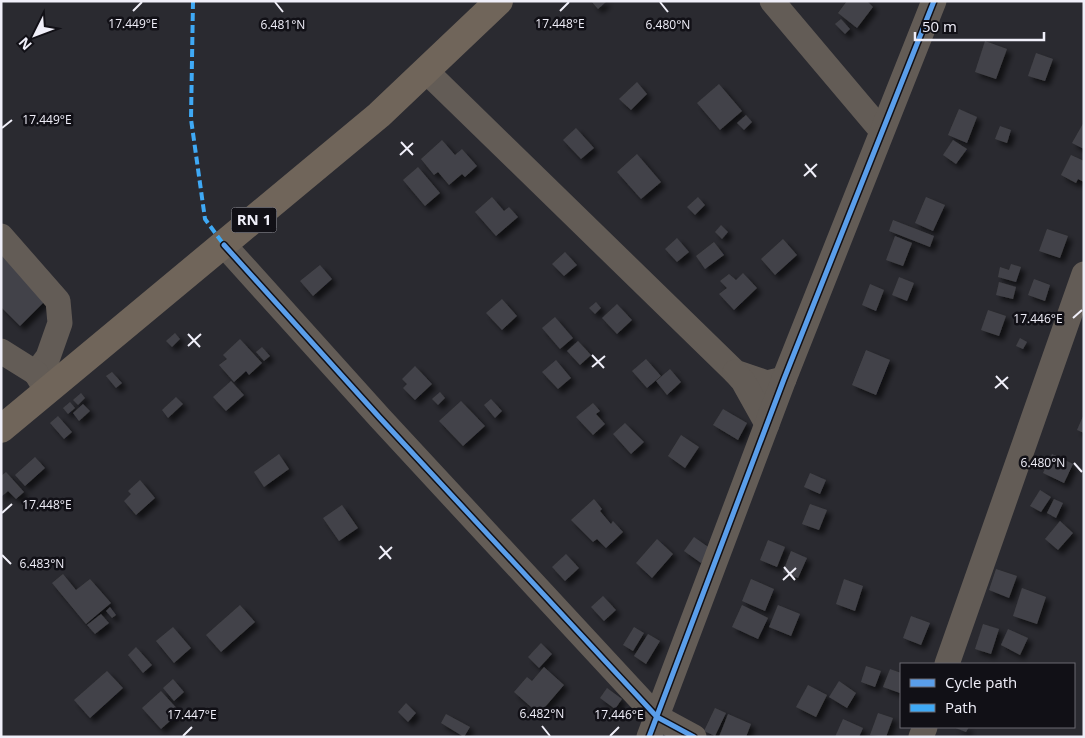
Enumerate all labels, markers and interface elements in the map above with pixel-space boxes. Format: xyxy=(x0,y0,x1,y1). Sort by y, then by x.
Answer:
north arrow xyxy=(10,10,60,60)
scale bar xyxy=(915,10,1044,42)
text: 17.449°E xyxy=(108,15,158,32)
text: 17.448°E xyxy=(535,15,585,32)
text: 6.481°N xyxy=(261,16,305,33)
text: 6.480°N xyxy=(646,16,690,33)
text: 50 m xyxy=(922,16,957,36)
text: N xyxy=(14,33,36,55)
text: 17.449°E xyxy=(22,111,72,128)
road number: RN 1 xyxy=(232,208,276,232)
text: 17.446°E xyxy=(1013,310,1063,327)
text: 6.480°N xyxy=(1021,454,1065,471)
text: 17.448°E xyxy=(22,496,72,513)
text: 6.483°N xyxy=(20,555,64,572)
legend xyxy=(900,663,1075,728)
text: Cycle path xyxy=(945,672,1017,692)
text: Path xyxy=(945,697,977,717)
text: 6.482°N xyxy=(520,705,564,722)
text: 17.447°E xyxy=(167,706,217,723)
text: 17.446°E xyxy=(594,706,644,723)

